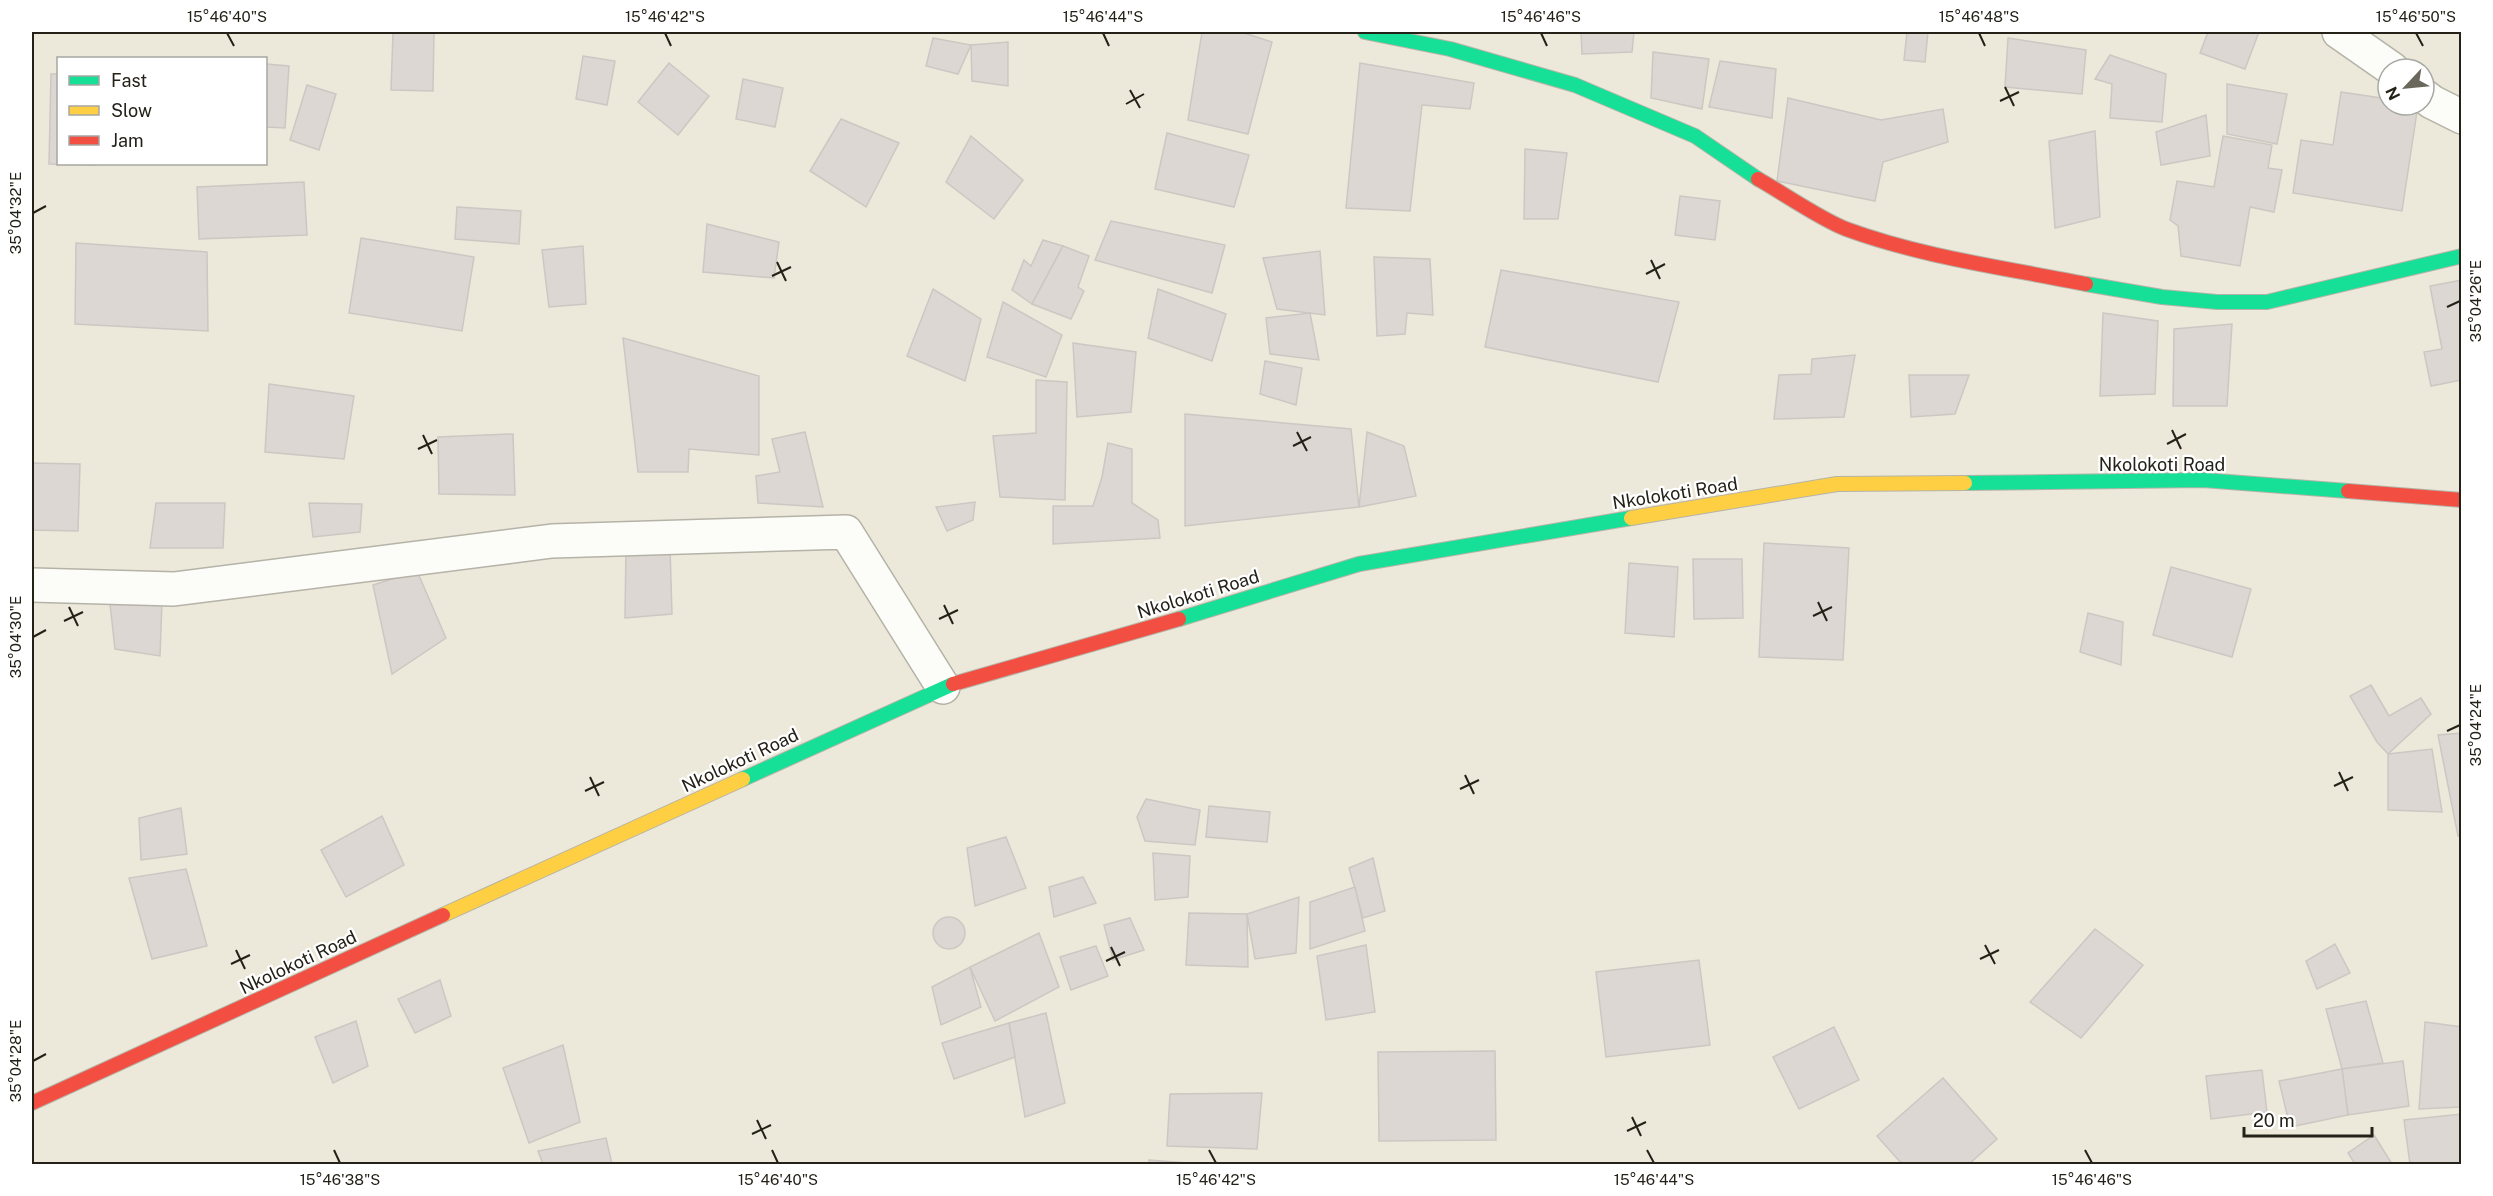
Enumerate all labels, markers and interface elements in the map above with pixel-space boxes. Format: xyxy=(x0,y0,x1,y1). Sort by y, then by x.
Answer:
text: 15°46'40"S xyxy=(187,8,267,25)
text: 15°46'42"S xyxy=(625,8,705,25)
text: 15°46'44"S xyxy=(1063,8,1143,25)
text: 15°46'46"S xyxy=(1501,8,1581,25)
text: 15°46'48"S xyxy=(1939,8,2019,25)
text: 15°46'50"S xyxy=(2376,8,2456,25)
legend xyxy=(57,57,267,165)
north arrow xyxy=(2376,57,2436,117)
text: Fast xyxy=(111,70,147,91)
text: N xyxy=(2382,84,2404,103)
text: Slow xyxy=(111,100,152,121)
text: Jam xyxy=(111,130,144,151)
text: 35°04'32"E xyxy=(7,172,24,254)
text: 35°04'26"E xyxy=(2467,260,2484,342)
street label: Nkolokoti Road xyxy=(2099,454,2225,475)
street label: Nkolokoti Road xyxy=(1611,473,1739,513)
street label: Nkolokoti Road xyxy=(1134,565,1262,623)
text: 35°04'30"E xyxy=(7,596,24,678)
text: 35°04'24"E xyxy=(2467,684,2484,766)
street label: Nkolokoti Road xyxy=(678,724,802,796)
street label: Nkolokoti Road xyxy=(236,926,360,998)
text: 35°04'28"E xyxy=(7,1020,24,1102)
scale bar xyxy=(2244,1100,2372,1138)
text: 20 m xyxy=(2253,1110,2295,1131)
text: 15°46'38"S xyxy=(300,1171,380,1188)
text: 15°46'40"S xyxy=(738,1171,818,1188)
text: 15°46'42"S xyxy=(1176,1171,1256,1188)
text: 15°46'44"S xyxy=(1614,1171,1694,1188)
text: 15°46'46"S xyxy=(2052,1171,2132,1188)

